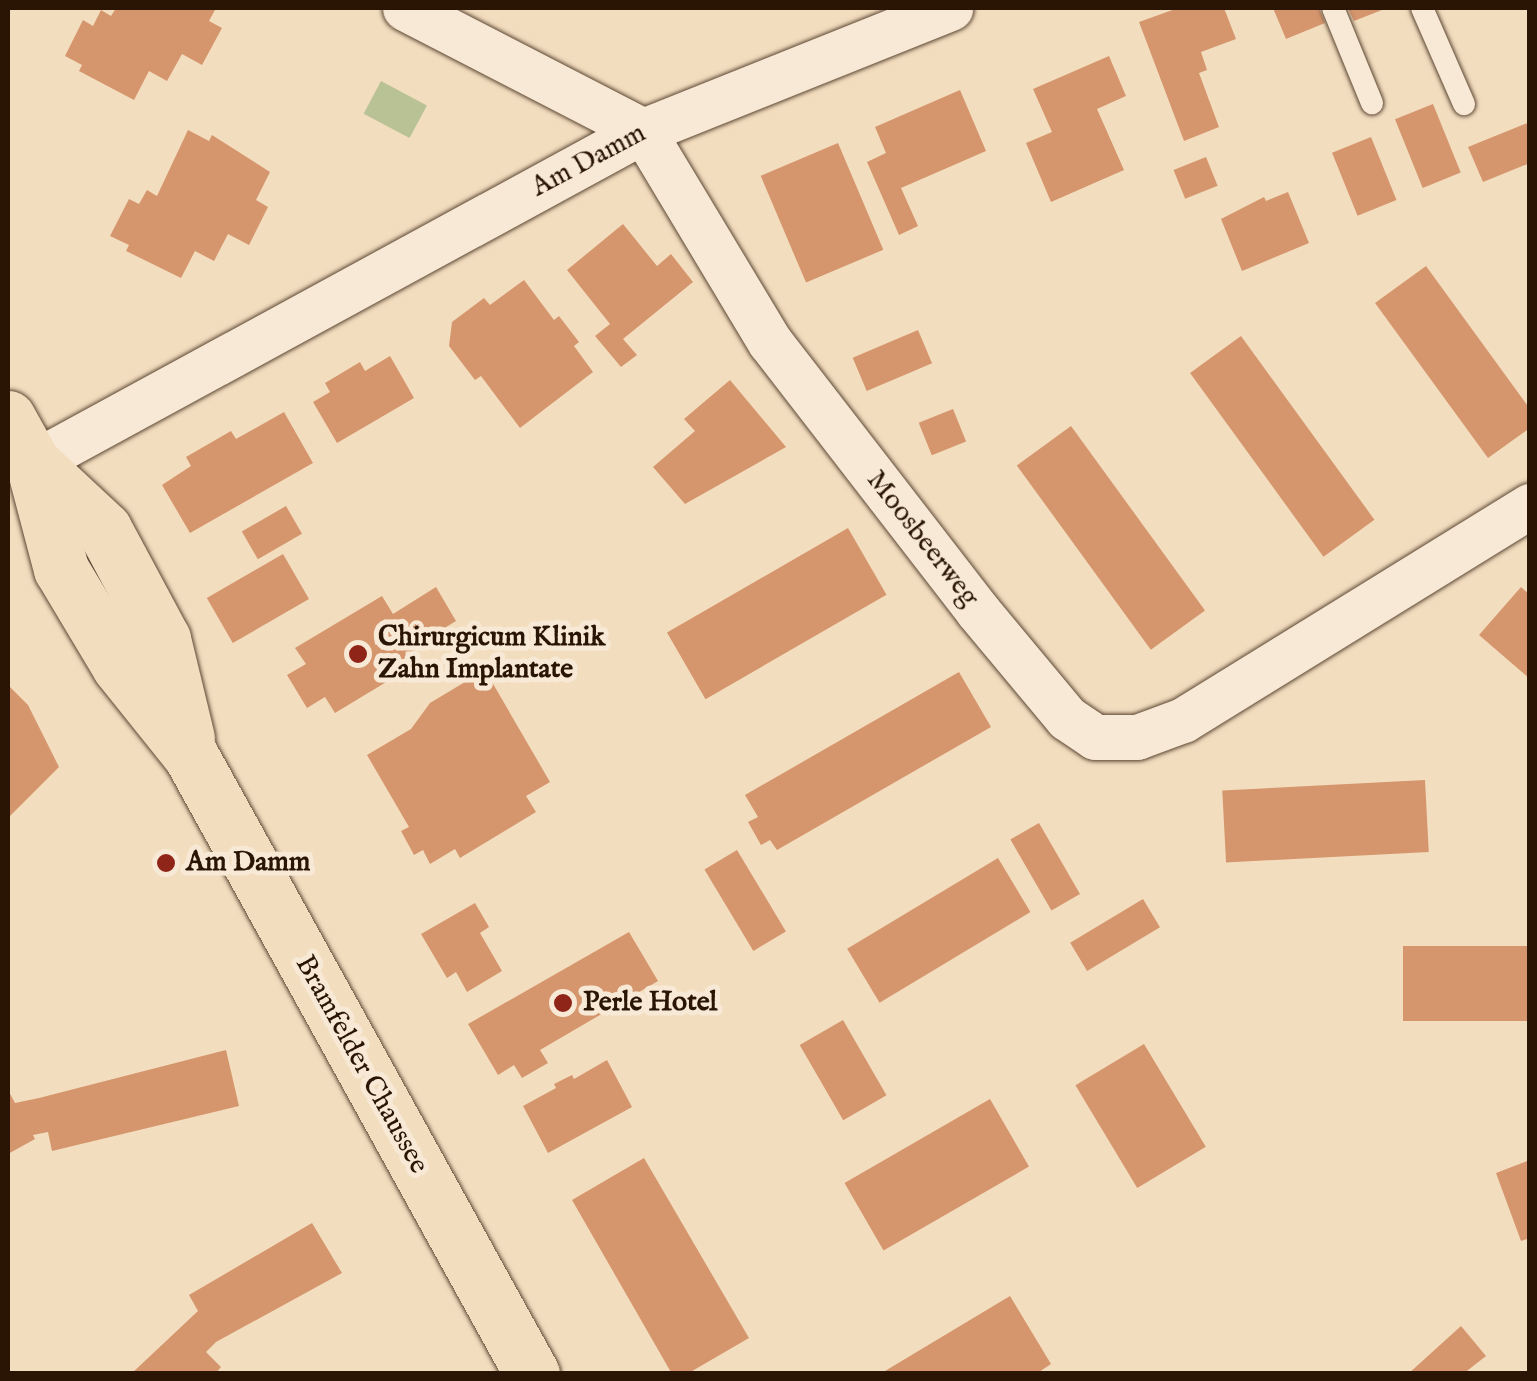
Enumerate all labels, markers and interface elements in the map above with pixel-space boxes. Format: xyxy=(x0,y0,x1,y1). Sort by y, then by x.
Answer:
street label: Am Damm xyxy=(526,117,652,205)
street label: Moosbeerweg xyxy=(858,464,986,614)
place label: Chirurgicum Klinik Zahn Implantate xyxy=(378,621,605,687)
marker: Chirurgicum Klinik Zahn Implantate xyxy=(347,643,369,665)
place label: Am Damm xyxy=(186,846,310,880)
marker: Am Damm xyxy=(155,852,177,874)
street label: Bramfelder Chaussee xyxy=(287,950,435,1180)
place label: Perle Hotel xyxy=(583,986,717,1020)
marker: Perle Hotel xyxy=(552,992,574,1014)

